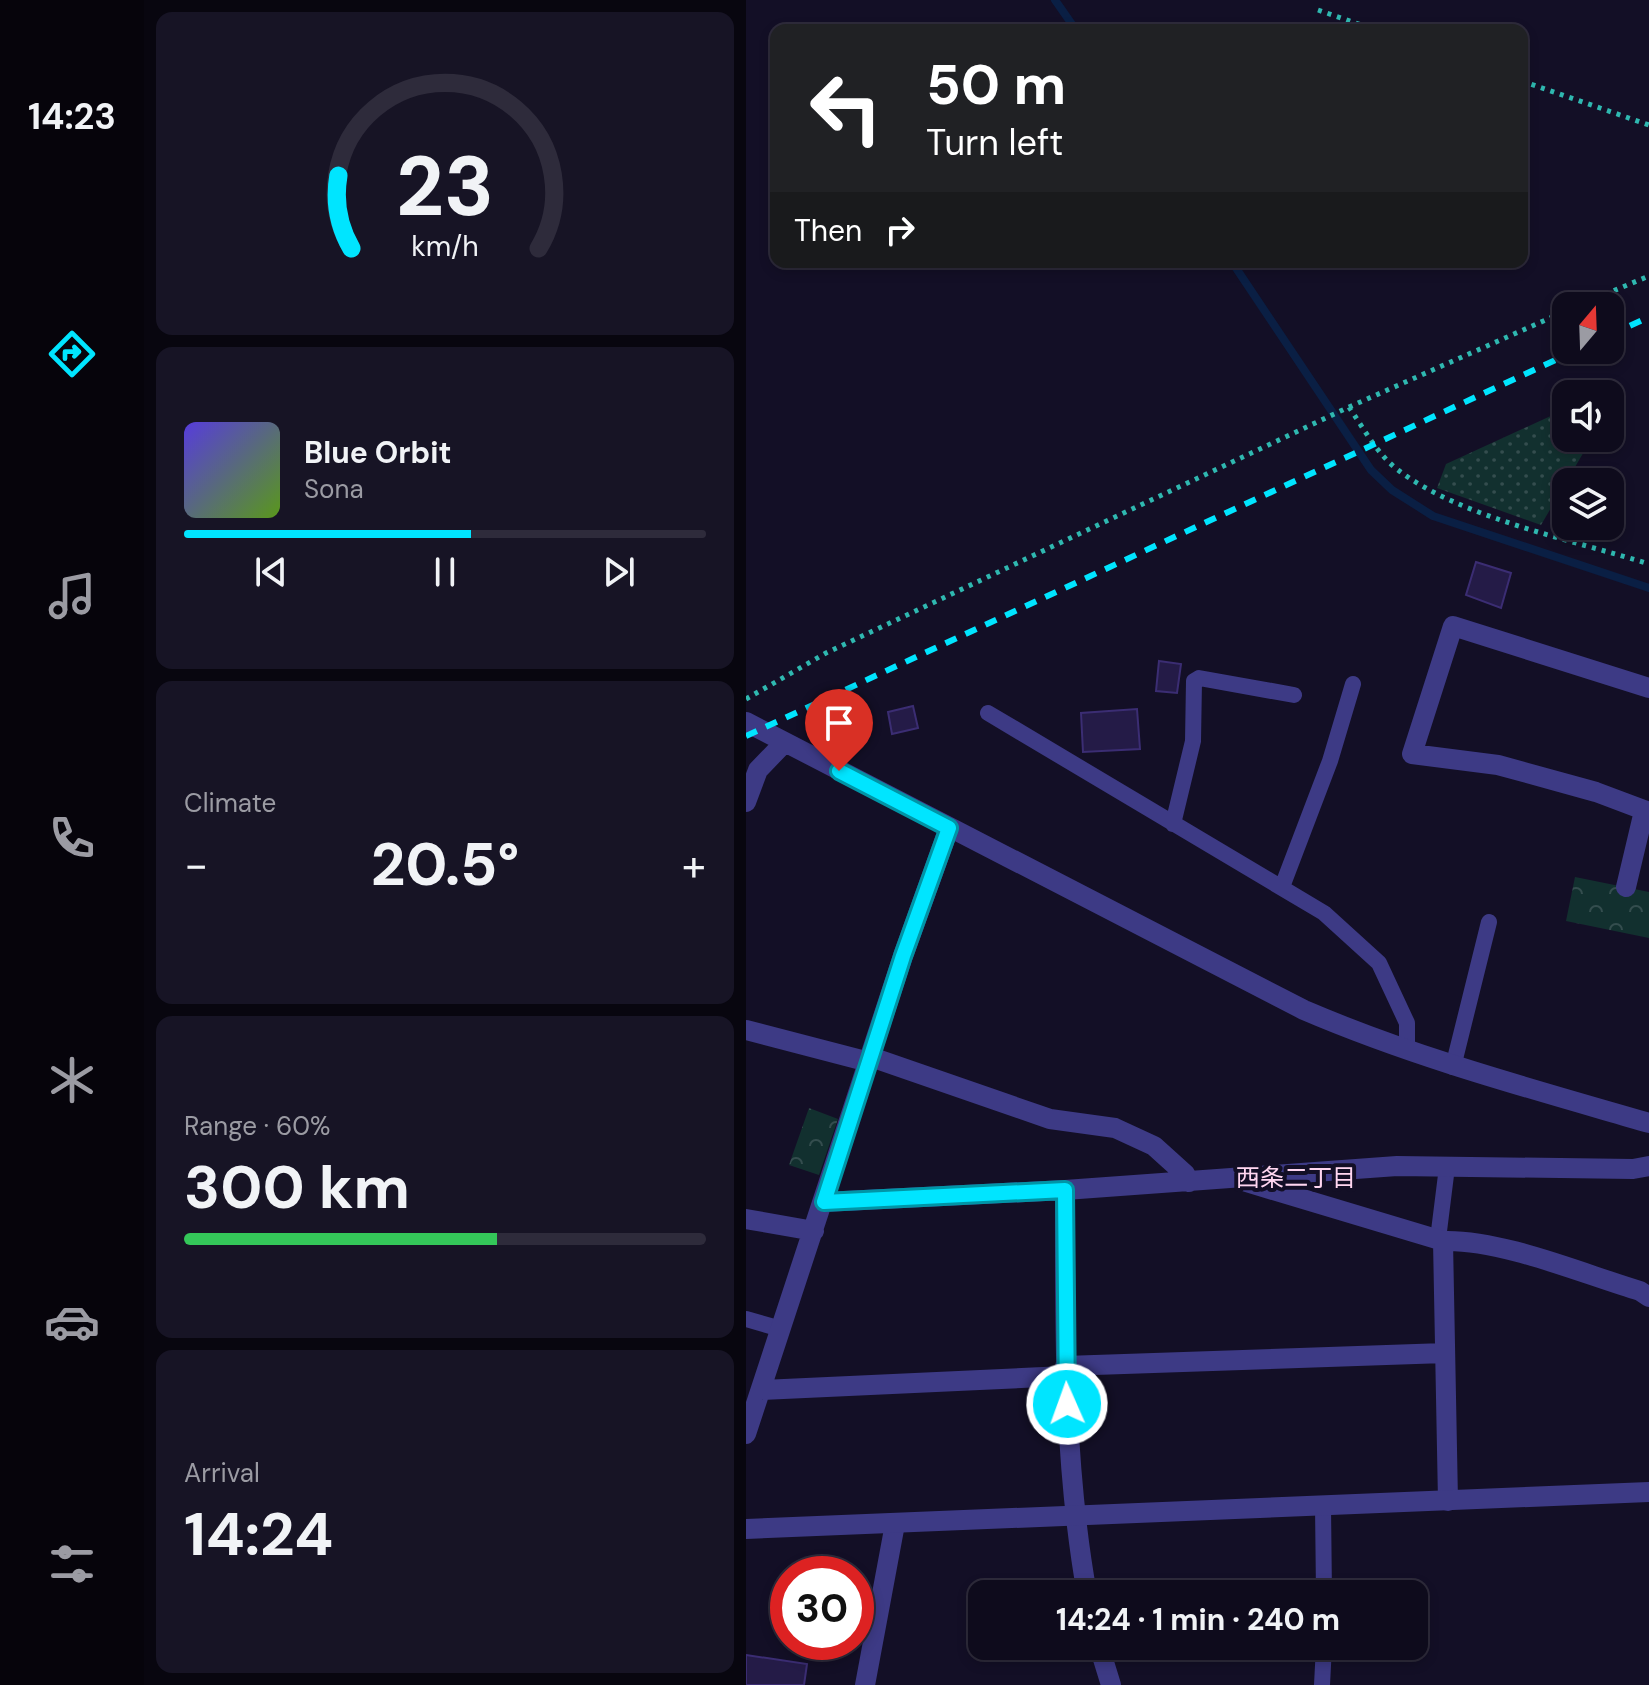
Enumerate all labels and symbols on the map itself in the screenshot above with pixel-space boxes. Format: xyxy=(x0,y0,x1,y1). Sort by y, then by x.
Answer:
north arrow xyxy=(1552,292,1624,364)
pin xyxy=(805,689,873,771)
district label: 西条二丁目 xyxy=(1236,1162,1356,1193)
position arrow xyxy=(1025,1362,1109,1446)
speed limit sign: 30 xyxy=(770,1556,874,1660)

